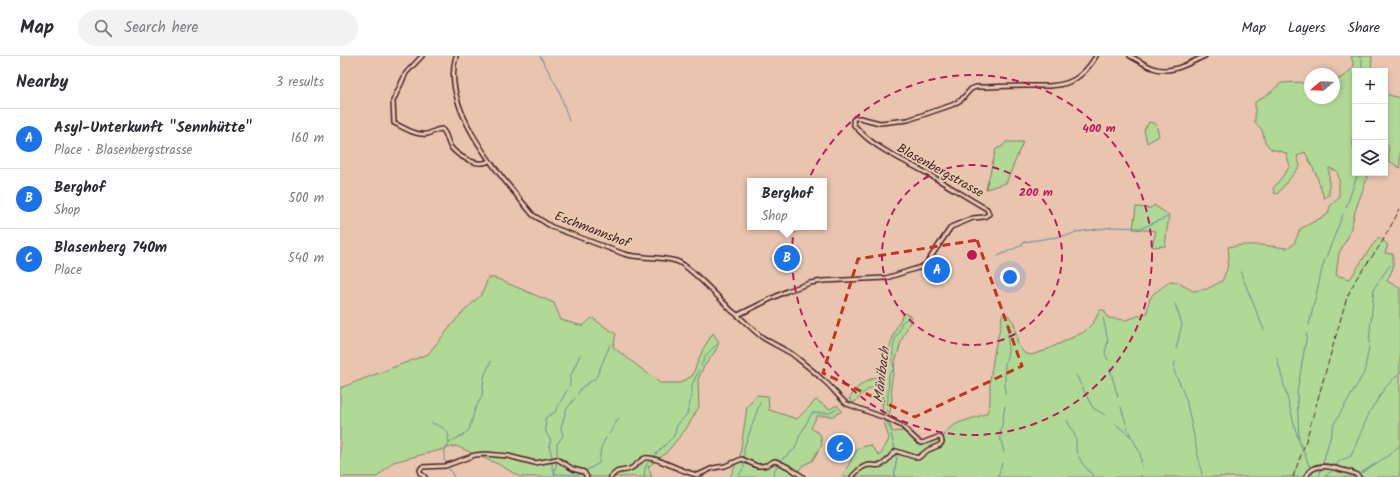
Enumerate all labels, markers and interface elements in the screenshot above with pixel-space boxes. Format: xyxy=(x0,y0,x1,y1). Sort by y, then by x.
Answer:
search box xyxy=(78,10,358,46)
text: Map xyxy=(20,13,54,43)
text: Search here xyxy=(124,16,198,40)
icon: search xyxy=(92,17,114,39)
text: Map xyxy=(1242,17,1266,39)
text: Layers xyxy=(1288,17,1326,39)
text: Share xyxy=(1348,17,1380,39)
north arrow xyxy=(1304,68,1340,104)
map controls xyxy=(1352,68,1388,176)
button: + xyxy=(1352,68,1388,104)
text: Nearby xyxy=(16,69,68,96)
text: 3 results xyxy=(276,72,324,93)
button: − xyxy=(1352,104,1388,140)
text: Asyl-Unterkunft "Sennhütte" xyxy=(54,116,252,140)
text: 400 m xyxy=(1082,119,1116,138)
text: A xyxy=(25,128,33,149)
text: 160 m xyxy=(291,128,324,149)
street label: Blasenbergstrasse xyxy=(893,138,988,204)
text: Place · Blasenbergstrasse xyxy=(54,140,192,161)
button: layers xyxy=(1352,140,1388,176)
text: Berghof xyxy=(54,176,105,200)
popup xyxy=(747,178,827,230)
text: Berghof xyxy=(761,182,813,206)
text: 200 m xyxy=(1019,183,1053,202)
text: B xyxy=(25,188,33,209)
text: 500 m xyxy=(288,188,324,209)
text: Shop xyxy=(54,200,80,221)
street label: Eschmannshof xyxy=(551,206,634,254)
text: Shop xyxy=(761,206,787,227)
text: Blasenberg 740m xyxy=(54,236,167,260)
pin: B xyxy=(774,243,800,273)
text: C xyxy=(25,248,33,269)
text: 540 m xyxy=(288,248,324,269)
centre of rings xyxy=(965,248,979,262)
pin: A xyxy=(924,255,950,285)
text: Place xyxy=(54,260,82,281)
your location xyxy=(1000,267,1020,287)
water label: Mänibach xyxy=(868,344,897,404)
pin: C xyxy=(827,433,853,463)

